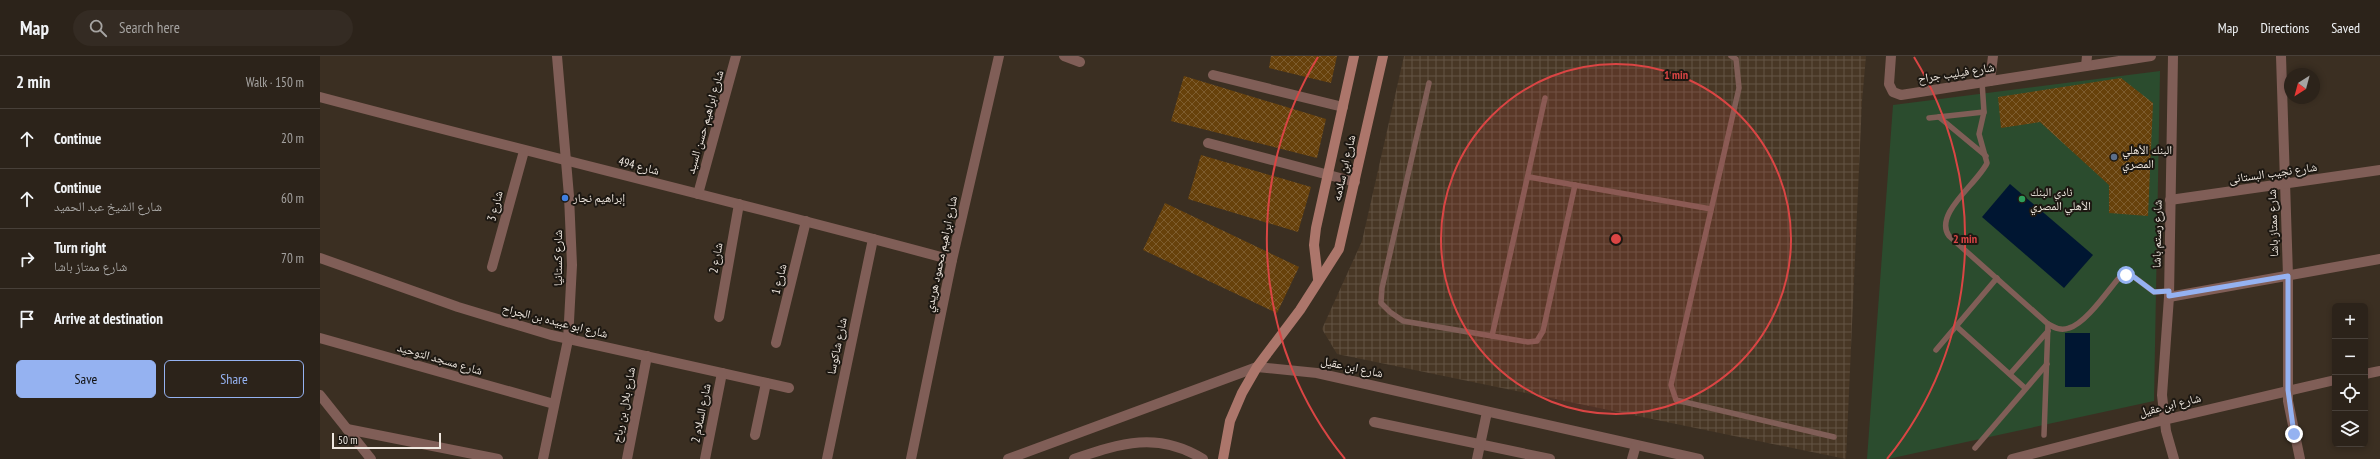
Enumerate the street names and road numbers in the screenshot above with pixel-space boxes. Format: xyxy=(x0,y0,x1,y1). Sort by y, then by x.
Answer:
street label: شارع فيليب جراح xyxy=(1917,59,1996,87)
street label: شارع ابراهيم حسن السيد xyxy=(683,68,727,176)
street label: شارع ابن سلامه xyxy=(1329,133,1359,203)
street label: شارع 494 xyxy=(617,153,661,179)
street label: شارع نجيب البستانى xyxy=(2228,159,2318,187)
street label: شارع 3 xyxy=(483,189,507,223)
street label: شارع ممتاز باشا xyxy=(2264,189,2282,257)
street label: شارع ابراهيم محمود هريدي xyxy=(921,194,963,314)
street label: شارع رستم باشا xyxy=(2148,200,2166,268)
street label: شارع كستانيا xyxy=(550,230,566,286)
street label: شارع 2 xyxy=(705,241,727,275)
street label: شارع 1 xyxy=(768,262,791,296)
street label: شارع ابو عبيده بن الجراح xyxy=(501,300,610,342)
street label: شارع شاكوسا xyxy=(823,316,851,376)
street label: شارع مسجد التوحيد xyxy=(395,339,485,379)
street label: شارع ابن عقيل xyxy=(1319,353,1385,381)
street label: شارع بلال بن رباح xyxy=(609,366,639,444)
street label: شارع السلام 2 xyxy=(687,382,715,444)
street label: شارع ابن عقيل xyxy=(2137,390,2203,420)

